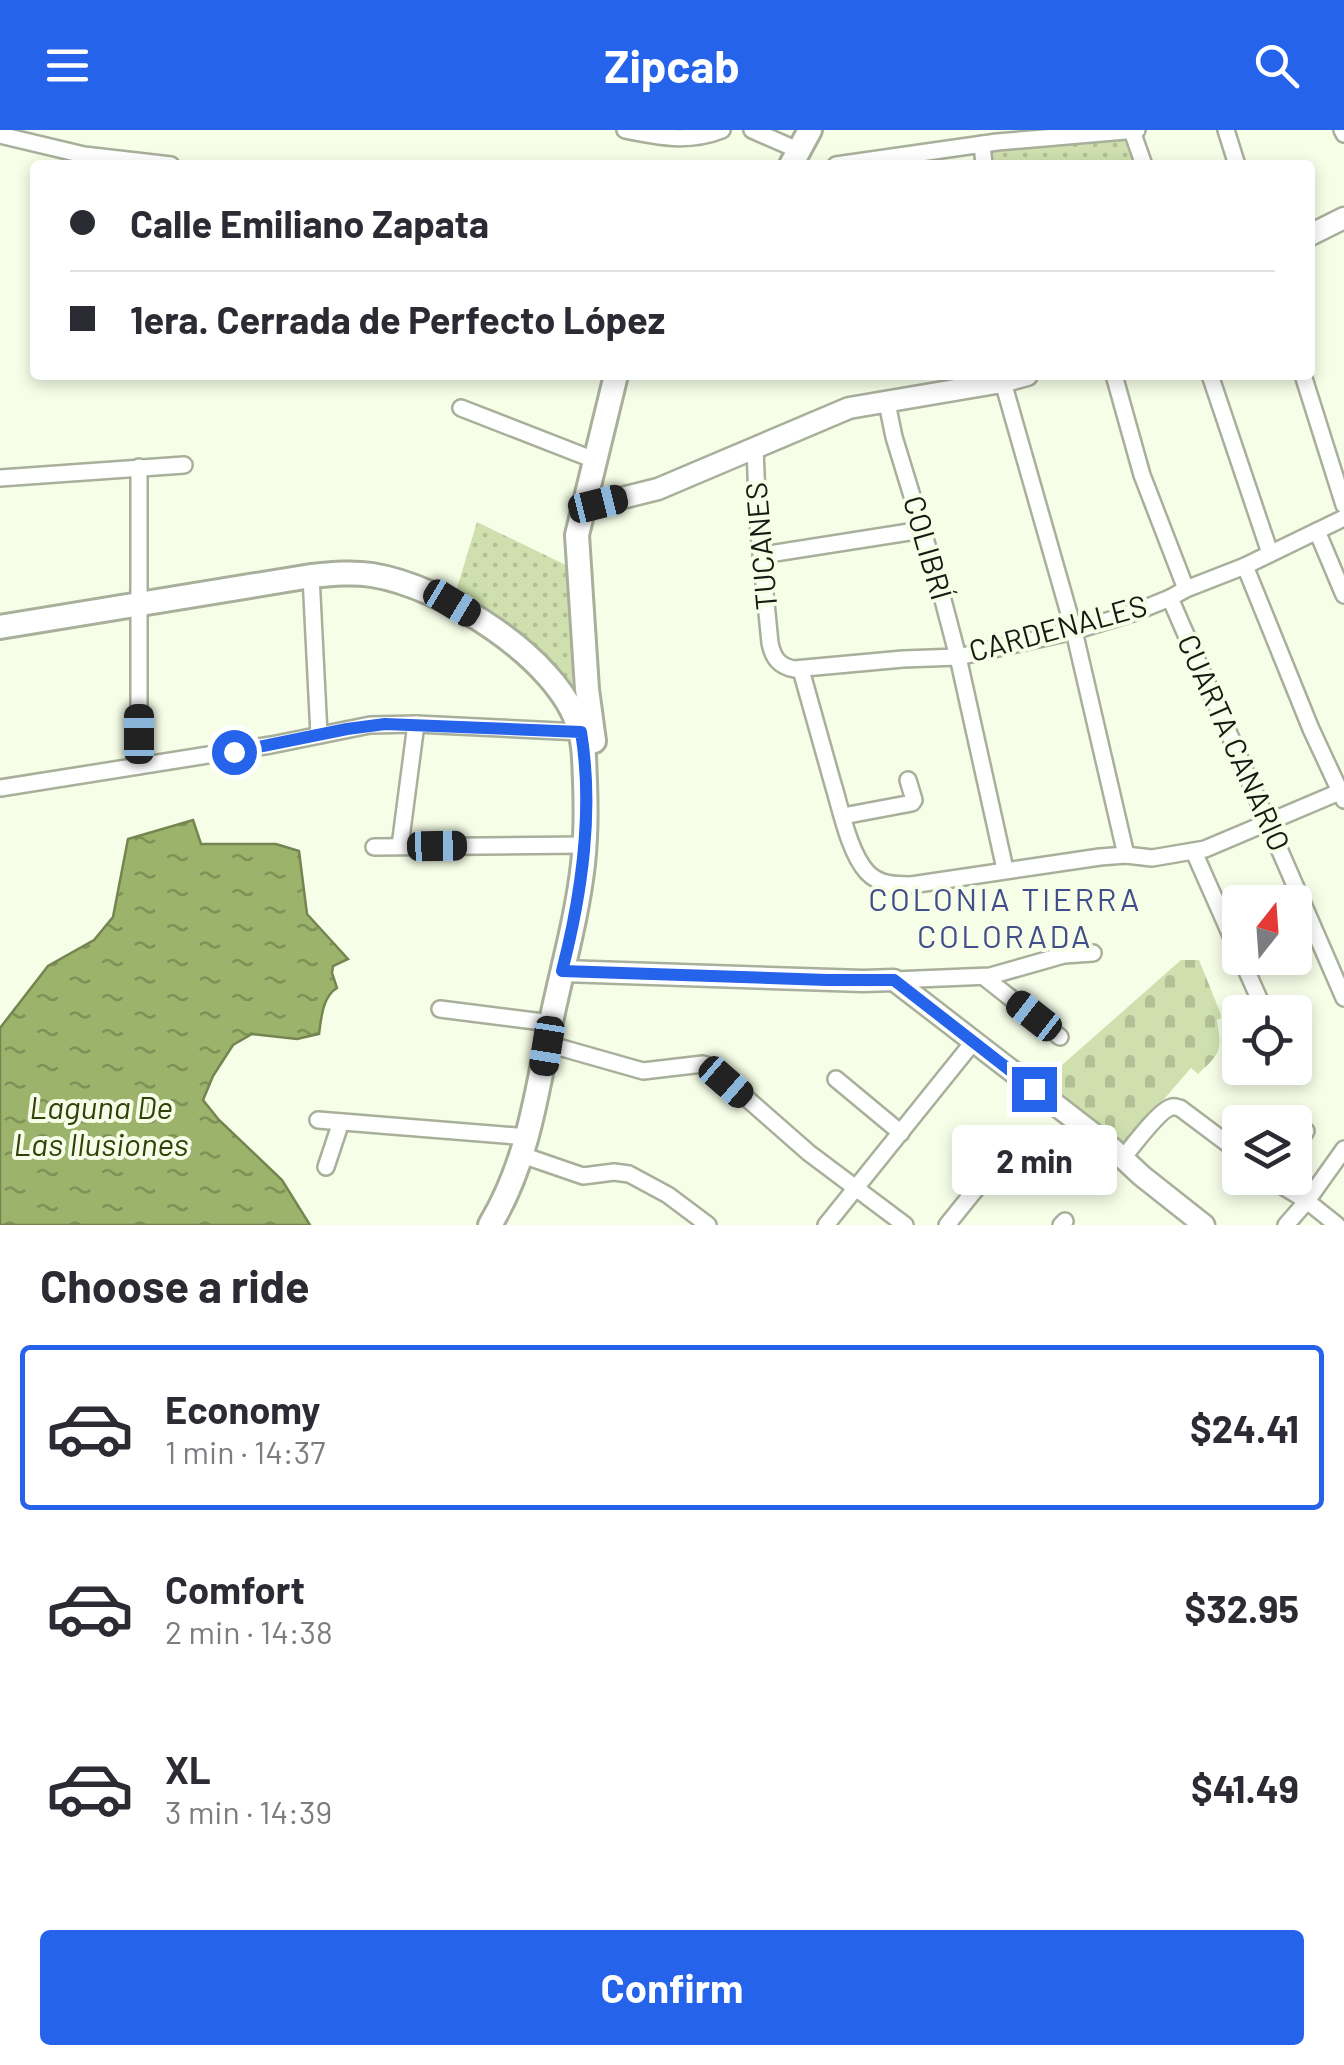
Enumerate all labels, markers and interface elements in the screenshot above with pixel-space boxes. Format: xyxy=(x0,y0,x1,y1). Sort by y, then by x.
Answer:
icon: menu xyxy=(40,38,95,93)
text: Zipcab xyxy=(604,38,740,92)
icon: search xyxy=(1249,38,1304,93)
text: Calle Emiliano Zapata xyxy=(130,200,489,246)
text: 1era. Cerrada de Perfecto López xyxy=(130,296,665,342)
street label: TUCANES xyxy=(736,481,784,612)
car xyxy=(565,482,631,526)
street label: COLIBRÍ xyxy=(897,491,961,604)
car xyxy=(419,575,485,631)
street label: CARDENALES xyxy=(965,586,1150,668)
street label: CUARTA CANARIO xyxy=(1171,628,1299,856)
car xyxy=(124,704,154,764)
route start xyxy=(212,730,257,775)
car xyxy=(407,830,467,862)
district label: COLONIA TIERRA COLORADA xyxy=(868,879,1142,954)
north arrow xyxy=(1222,885,1312,975)
map controls xyxy=(1222,885,1312,1195)
car xyxy=(1001,986,1067,1046)
button: locate xyxy=(1222,995,1312,1085)
car xyxy=(527,1014,567,1078)
car xyxy=(694,1051,758,1113)
route end xyxy=(1012,1067,1057,1112)
water label: Laguna De Las Ilusiones xyxy=(13,1087,189,1162)
button: layers xyxy=(1222,1105,1312,1195)
callout: 2 min xyxy=(952,1124,1116,1194)
text: 2 min xyxy=(996,1141,1073,1179)
text: Choose a ride xyxy=(40,1258,310,1312)
icon: car xyxy=(45,1383,135,1473)
text: Economy xyxy=(165,1386,320,1432)
text: $24.41 xyxy=(1190,1405,1299,1451)
text: 1 min · 14:37 xyxy=(165,1432,325,1470)
icon: car xyxy=(45,1563,135,1653)
text: Comfort xyxy=(165,1566,305,1612)
text: $32.95 xyxy=(1185,1585,1299,1631)
text: 2 min · 14:38 xyxy=(165,1612,333,1650)
icon: car xyxy=(45,1743,135,1833)
text: XL xyxy=(165,1746,211,1792)
text: $41.49 xyxy=(1191,1765,1299,1811)
text: 3 min · 14:39 xyxy=(165,1792,332,1830)
button: Confirm xyxy=(40,1930,1304,2045)

